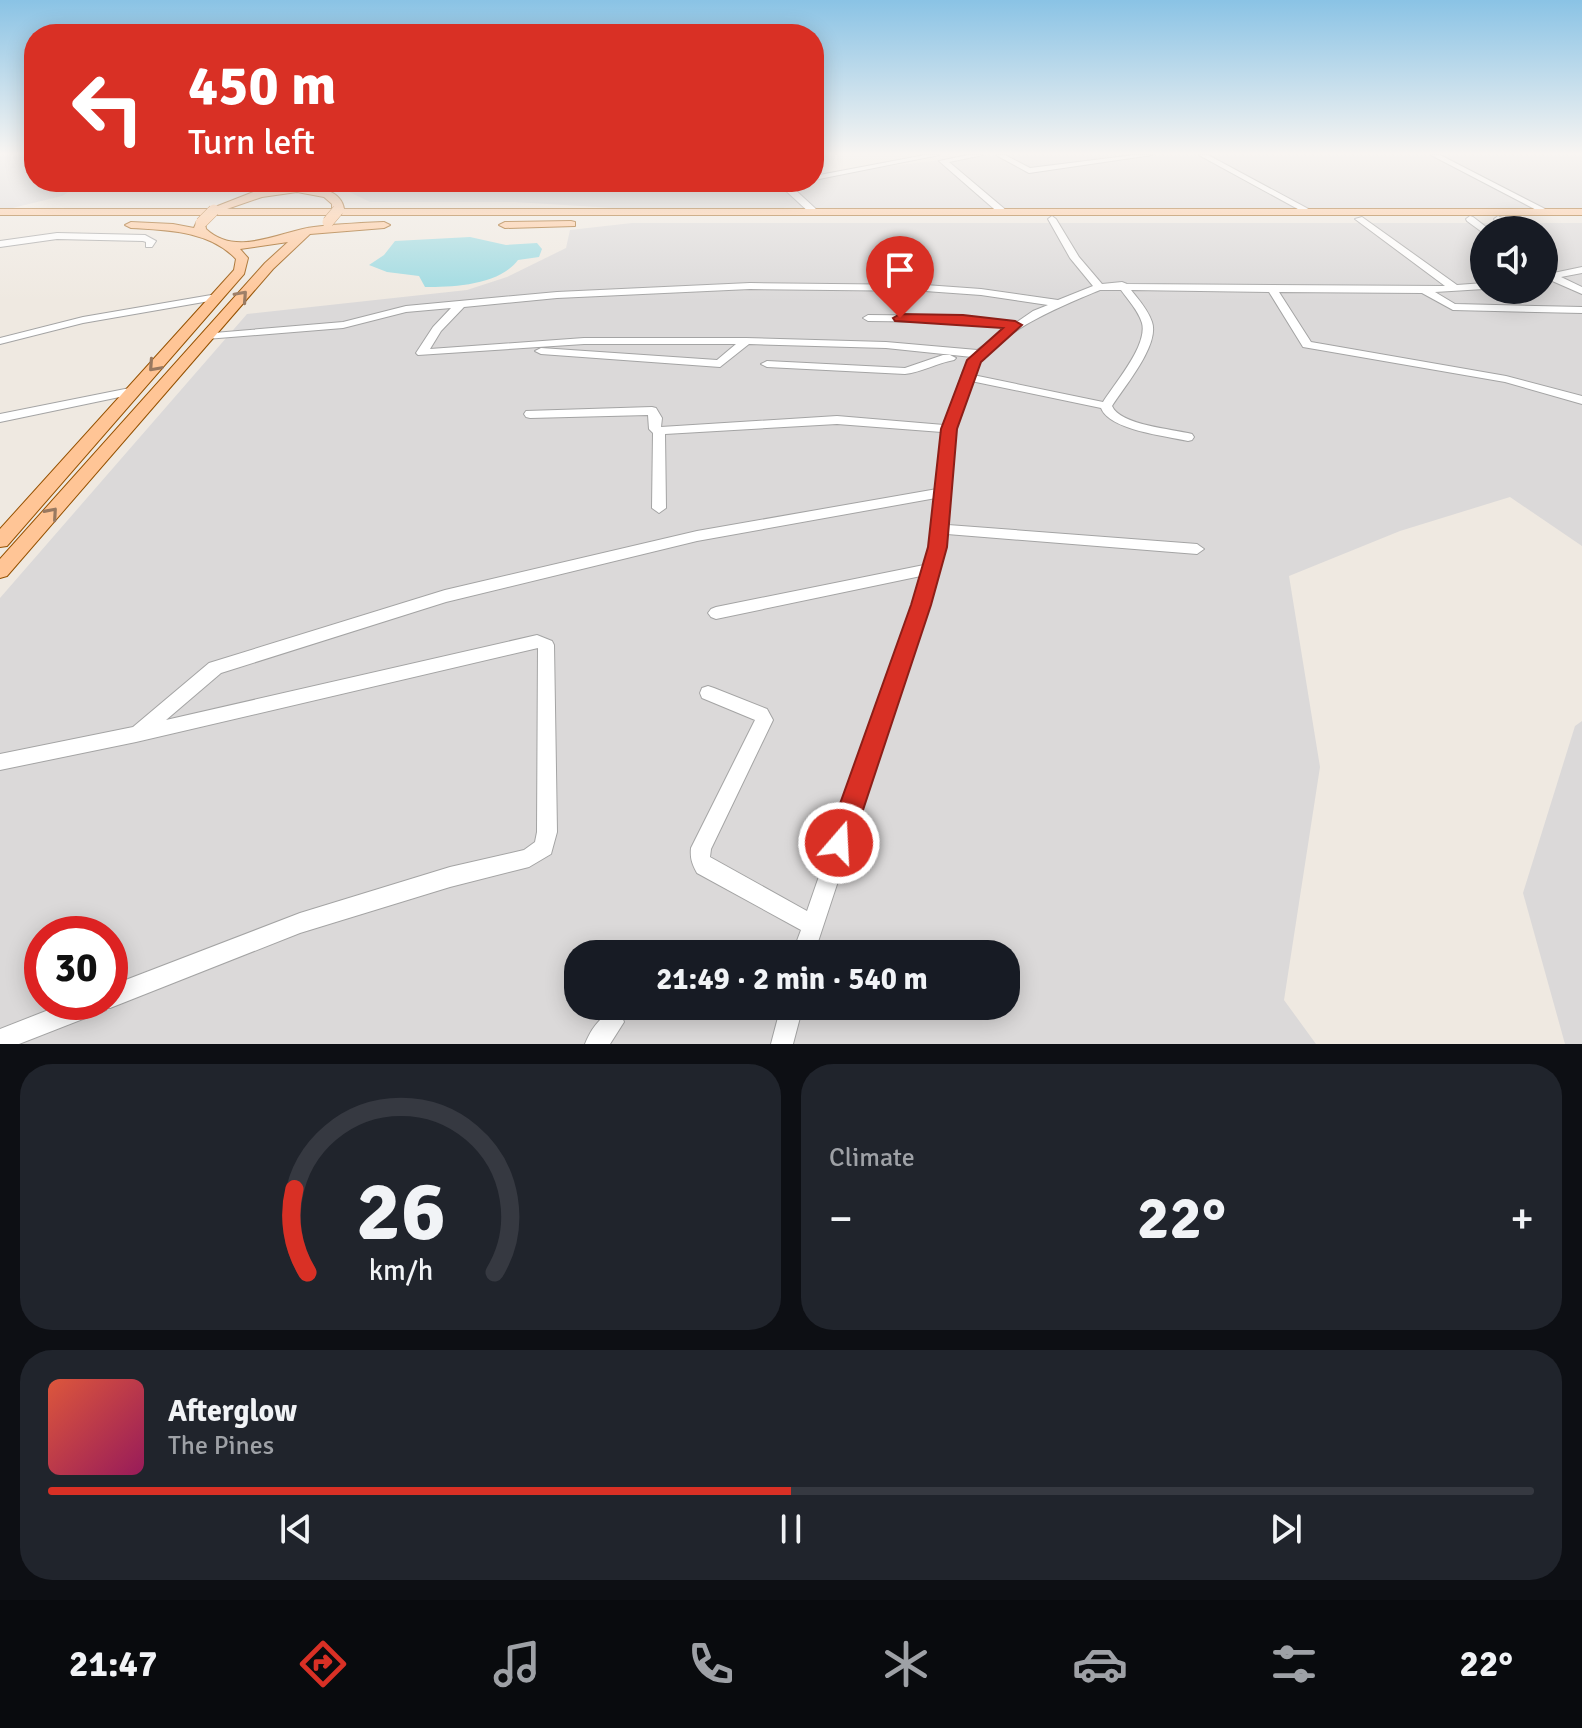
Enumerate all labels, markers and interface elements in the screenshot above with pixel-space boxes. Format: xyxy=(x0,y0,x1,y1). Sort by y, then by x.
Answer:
text: 450 m xyxy=(188,51,336,120)
icon: left xyxy=(56,56,160,160)
text: Turn left xyxy=(188,120,315,165)
map controls xyxy=(1470,216,1558,304)
button: sound xyxy=(1470,216,1558,304)
pin xyxy=(866,236,934,318)
icon: arrive xyxy=(878,248,922,292)
one-way arrow xyxy=(232,291,246,306)
one-way arrow xyxy=(149,357,163,372)
one-way arrow xyxy=(42,507,56,522)
position arrow xyxy=(797,801,881,885)
speed limit sign: 30 xyxy=(24,916,128,1020)
text: 21:49 · 2 min · 540 m xyxy=(656,961,928,998)
text: Climate xyxy=(829,1142,915,1174)
text: 26 xyxy=(356,1161,445,1263)
text: 22° xyxy=(1137,1182,1226,1256)
text: − xyxy=(829,1192,853,1246)
text: + xyxy=(1510,1192,1534,1246)
text: km/h xyxy=(368,1253,433,1288)
text: Afterglow xyxy=(168,1393,297,1430)
text: The Pines xyxy=(168,1430,274,1462)
icon: previous xyxy=(274,1507,318,1551)
icon: pause xyxy=(769,1507,813,1551)
icon: next xyxy=(1264,1507,1308,1551)
icon: directions xyxy=(295,1636,351,1692)
icon: music xyxy=(489,1636,545,1692)
icon: phone xyxy=(683,1636,739,1692)
icon: climate xyxy=(878,1636,934,1692)
icon: car xyxy=(1072,1636,1128,1692)
icon: filters xyxy=(1266,1636,1322,1692)
text: 21:47 xyxy=(69,1642,157,1687)
text: 22° xyxy=(1460,1642,1513,1687)

